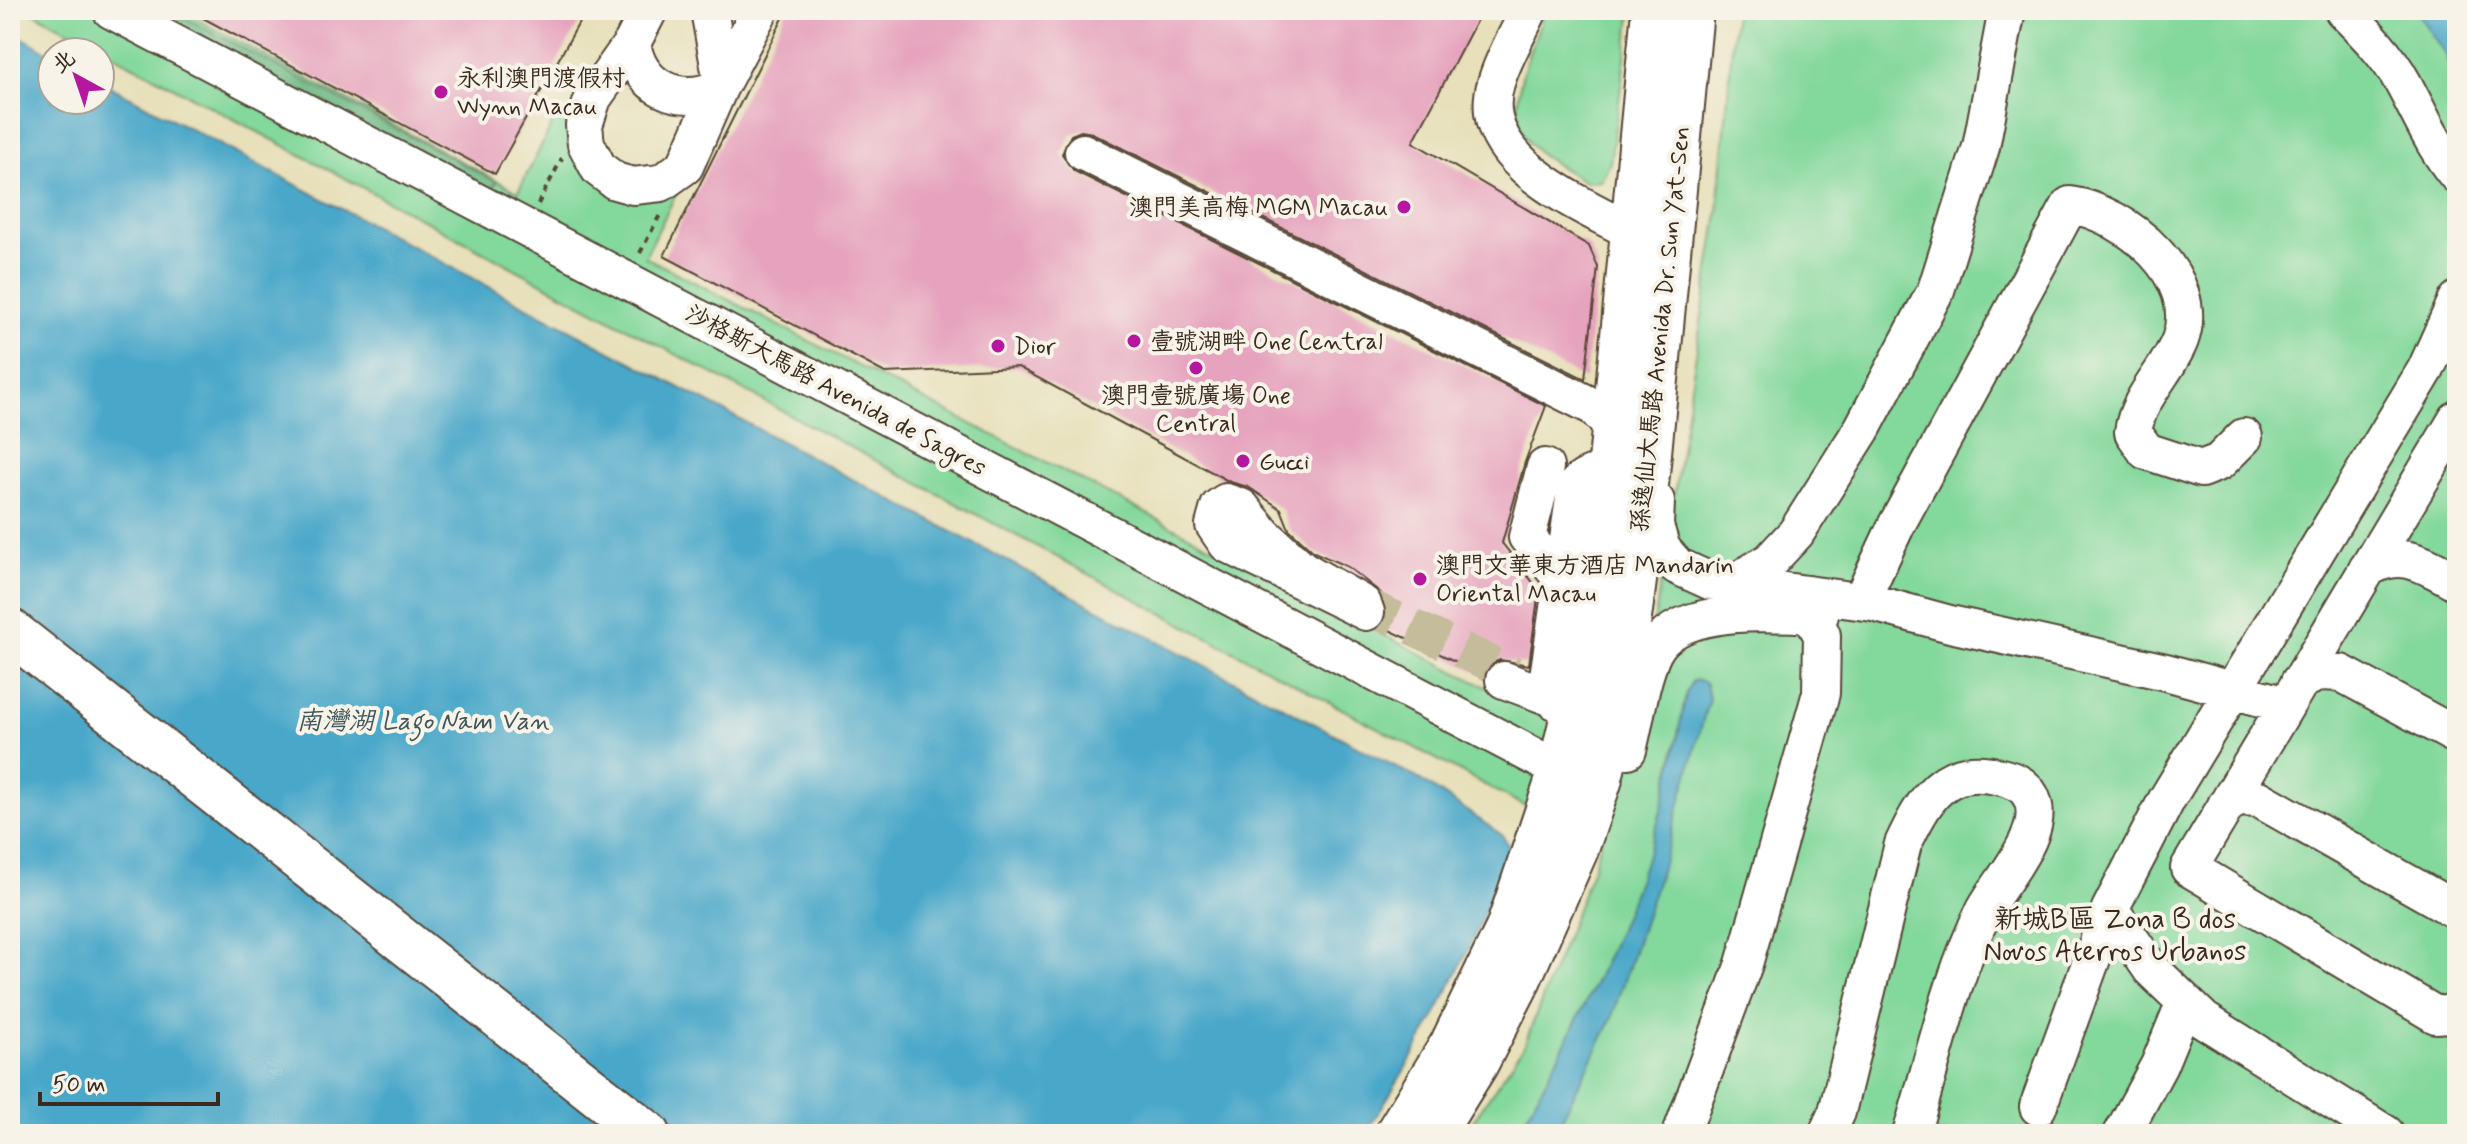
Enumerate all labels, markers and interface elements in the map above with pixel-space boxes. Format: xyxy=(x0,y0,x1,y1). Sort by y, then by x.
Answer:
north arrow xyxy=(36,36,116,116)
text: 北 xyxy=(47,44,82,80)
place label: 永利澳門渡假村 Wynn Macau xyxy=(457,64,625,123)
marker: 永利澳門渡假村 Wynn Macau xyxy=(432,83,450,101)
street label: 孫逸仙大馬路 Avenida Dr. Sun Yat-Sen xyxy=(1625,125,1698,533)
place label: 澳門美高梅 MGM Macau xyxy=(1129,193,1388,224)
marker: 澳門美高梅 MGM Macau xyxy=(1395,198,1413,216)
street label: 沙格斯大馬路 Avenida de Sagres xyxy=(678,299,991,486)
place label: 壹號湖畔 One Central xyxy=(1150,327,1383,358)
place label: Dior xyxy=(1014,332,1056,363)
marker: 壹號湖畔 One Central xyxy=(1125,332,1143,350)
marker: Dior xyxy=(989,337,1007,355)
marker: 澳門壹號廣塲 One Central xyxy=(1187,359,1205,377)
place label: 澳門壹號廣塲 One Central xyxy=(1101,381,1291,440)
place label: Gucci xyxy=(1259,447,1309,478)
marker: Gucci xyxy=(1234,452,1252,470)
place label: 澳門文華東方酒店 Mandarin Oriental Macau xyxy=(1436,551,1734,610)
marker: 澳門文華東方酒店 Mandarin Oriental Macau xyxy=(1411,570,1429,588)
water label: 南灣湖 Lago Nam Van xyxy=(296,705,550,742)
district label: 新城B區 Zona B dos Novos Aterros Urbanos xyxy=(1983,902,2247,971)
scale bar xyxy=(40,1056,218,1106)
text: 50 m xyxy=(52,1070,106,1101)

